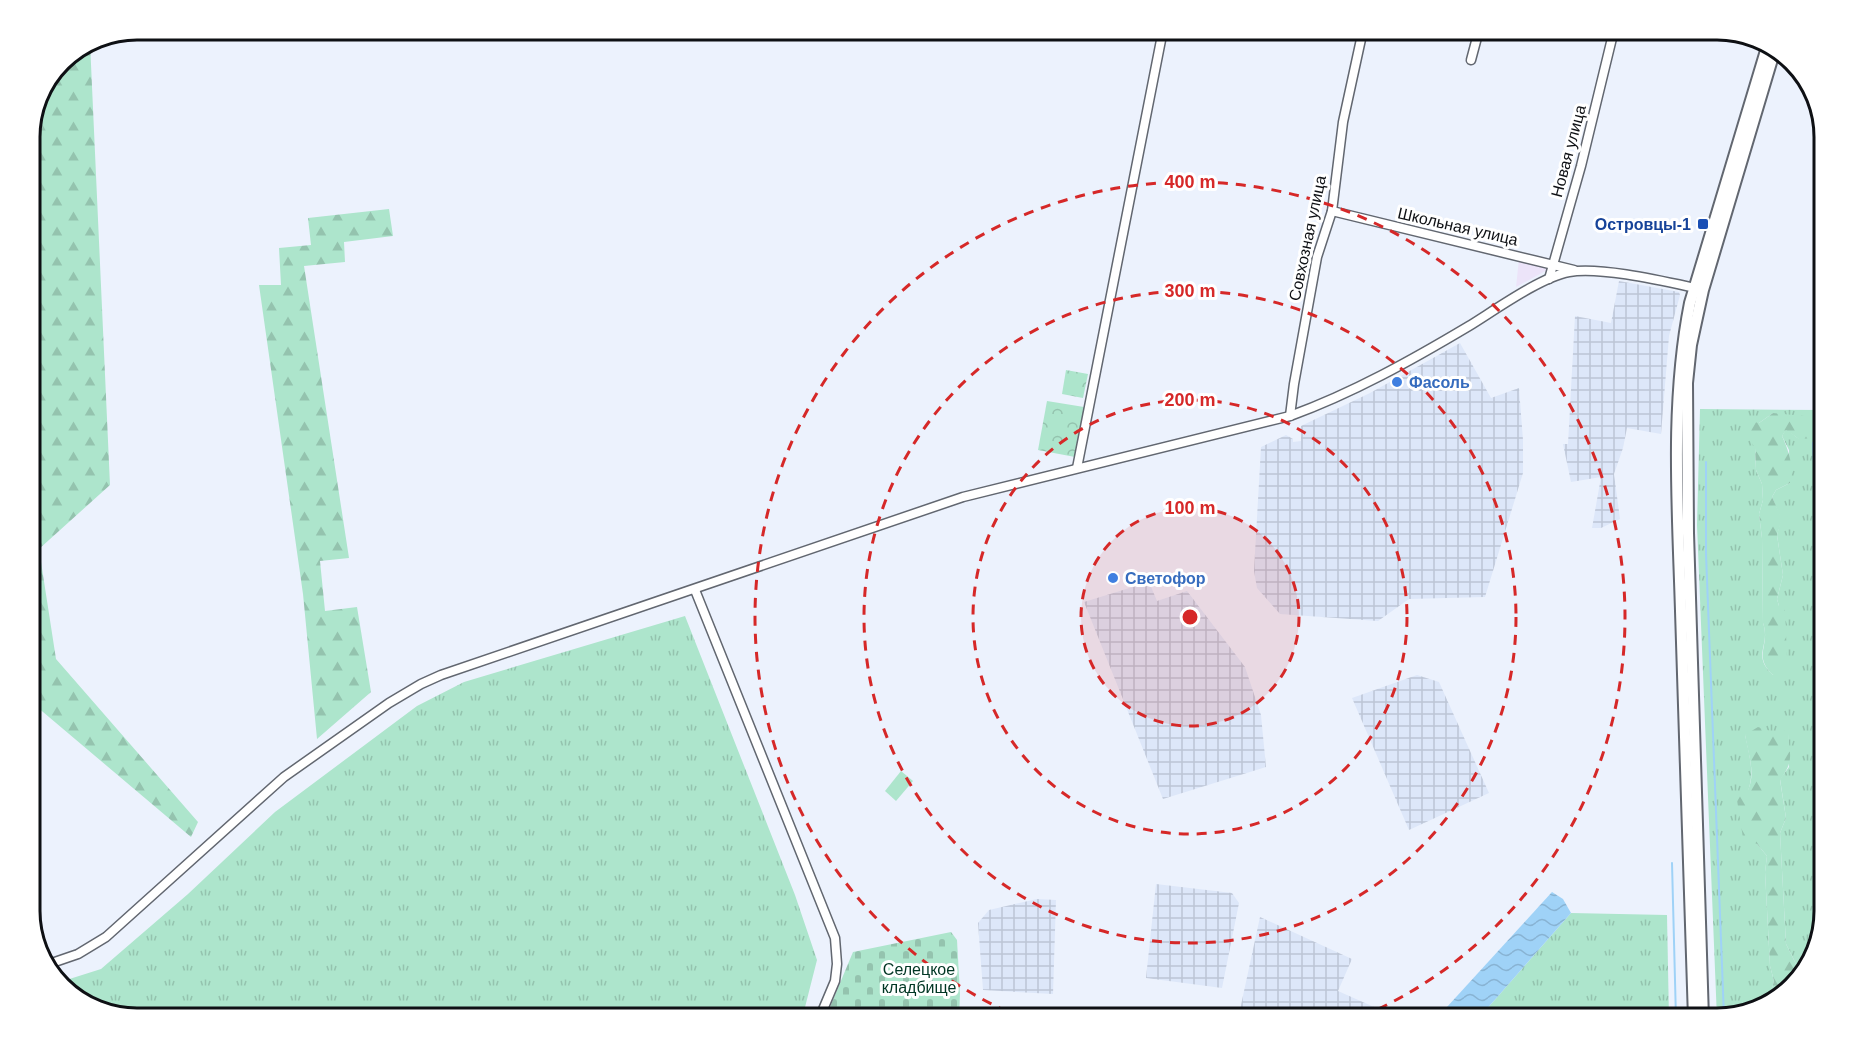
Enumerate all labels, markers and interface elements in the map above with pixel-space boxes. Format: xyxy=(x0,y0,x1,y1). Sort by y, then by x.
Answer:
street label: Новая улица xyxy=(1548,103,1589,199)
text: 400 m xyxy=(1164,172,1216,192)
street label: Совхозная улица xyxy=(1286,174,1329,302)
street label: Школьная улица xyxy=(1396,204,1520,249)
place label: Островцы-1 xyxy=(1595,216,1691,233)
marker: Островцы-1 xyxy=(1696,217,1710,231)
text: 300 m xyxy=(1164,281,1216,301)
place label: Фасоль xyxy=(1409,374,1470,391)
marker: Фасоль xyxy=(1390,375,1404,389)
text: 200 m xyxy=(1164,390,1216,410)
text: 100 m xyxy=(1164,498,1216,518)
place label: Светофор xyxy=(1125,570,1206,587)
marker: Светофор xyxy=(1106,571,1120,585)
centre of rings xyxy=(1180,607,1200,627)
park label: Селецкое кладбище xyxy=(882,961,956,996)

